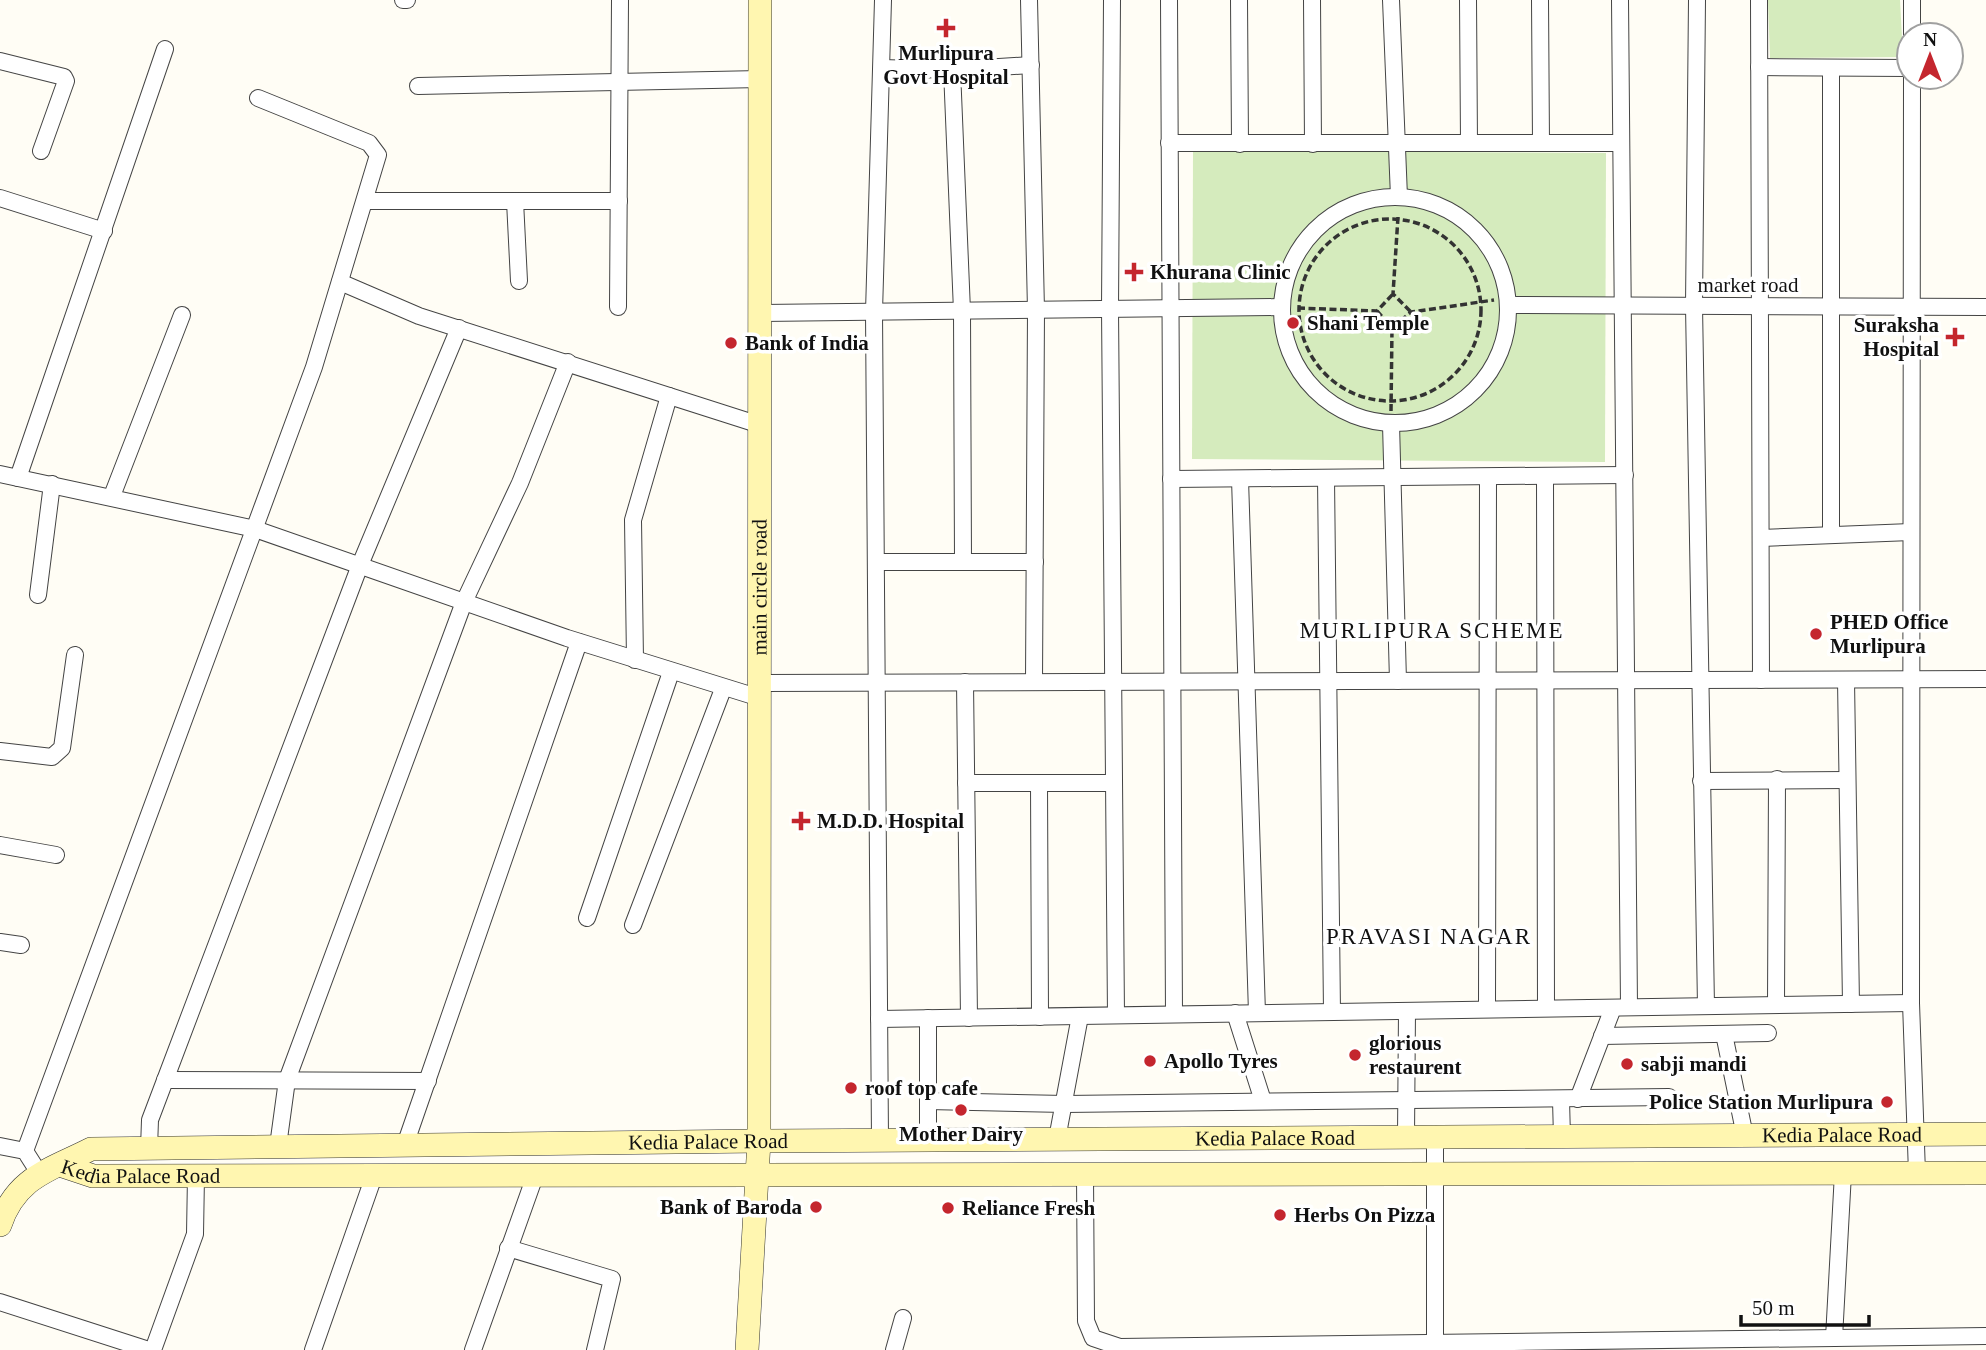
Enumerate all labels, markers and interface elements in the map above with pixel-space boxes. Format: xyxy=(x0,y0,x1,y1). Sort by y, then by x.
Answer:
marker: Murlipura Govt Hospital xyxy=(936,18,956,38)
north arrow xyxy=(1895,21,1965,91)
text: N xyxy=(1923,29,1937,50)
place label: Murlipura Govt Hospital xyxy=(883,41,1009,89)
place label: Khurana Clinic xyxy=(1150,260,1291,284)
marker: Khurana Clinic xyxy=(1124,262,1144,282)
street label: market road xyxy=(1698,273,1799,297)
place label: Shani Temple xyxy=(1307,311,1429,335)
place label: Suraksha Hospital xyxy=(1854,313,1939,361)
marker: Shani Temple xyxy=(1285,315,1301,331)
marker: Suraksha Hospital xyxy=(1945,327,1965,347)
place label: Bank of India xyxy=(745,331,869,355)
marker: Bank of India xyxy=(723,335,739,351)
street label: main circle road xyxy=(747,519,772,656)
place label: PHED Office Murlipura xyxy=(1830,610,1948,658)
district label: MURLIPURA SCHEME xyxy=(1299,618,1565,643)
marker: PHED Office Murlipura xyxy=(1808,626,1824,642)
place label: M.D.D. Hospital xyxy=(817,809,964,833)
marker: M.D.D. Hospital xyxy=(791,811,811,831)
district label: PRAVASI NAGAR xyxy=(1326,924,1532,949)
place label: glorious restaurent xyxy=(1369,1031,1462,1079)
marker: glorious restaurent xyxy=(1347,1047,1363,1063)
place label: Apollo Tyres xyxy=(1164,1049,1278,1073)
place label: sabji mandi xyxy=(1641,1052,1747,1076)
marker: Apollo Tyres xyxy=(1142,1053,1158,1069)
marker: sabji mandi xyxy=(1619,1056,1635,1072)
place label: roof top cafe xyxy=(865,1076,978,1100)
marker: roof top cafe xyxy=(843,1080,859,1096)
place label: Police Station Murlipura xyxy=(1649,1090,1873,1114)
marker: Police Station Murlipura xyxy=(1879,1094,1895,1110)
marker: Mother Dairy xyxy=(953,1102,969,1118)
place label: Mother Dairy xyxy=(899,1122,1023,1146)
street label: Kedia Palace Road xyxy=(1762,1122,1922,1147)
street label: Kedia Palace Road xyxy=(1195,1126,1355,1151)
street label: Kedia Palace Road xyxy=(628,1129,789,1155)
street label: Kedia Palace Road xyxy=(58,1154,221,1188)
place label: Bank of Baroda xyxy=(660,1195,802,1219)
place label: Reliance Fresh xyxy=(962,1196,1095,1220)
marker: Bank of Baroda xyxy=(808,1199,824,1215)
marker: Reliance Fresh xyxy=(940,1200,956,1216)
place label: Herbs On Pizza xyxy=(1294,1203,1436,1227)
marker: Herbs On Pizza xyxy=(1272,1207,1288,1223)
scale bar xyxy=(1741,1284,1869,1328)
text: 50 m xyxy=(1752,1296,1795,1320)

